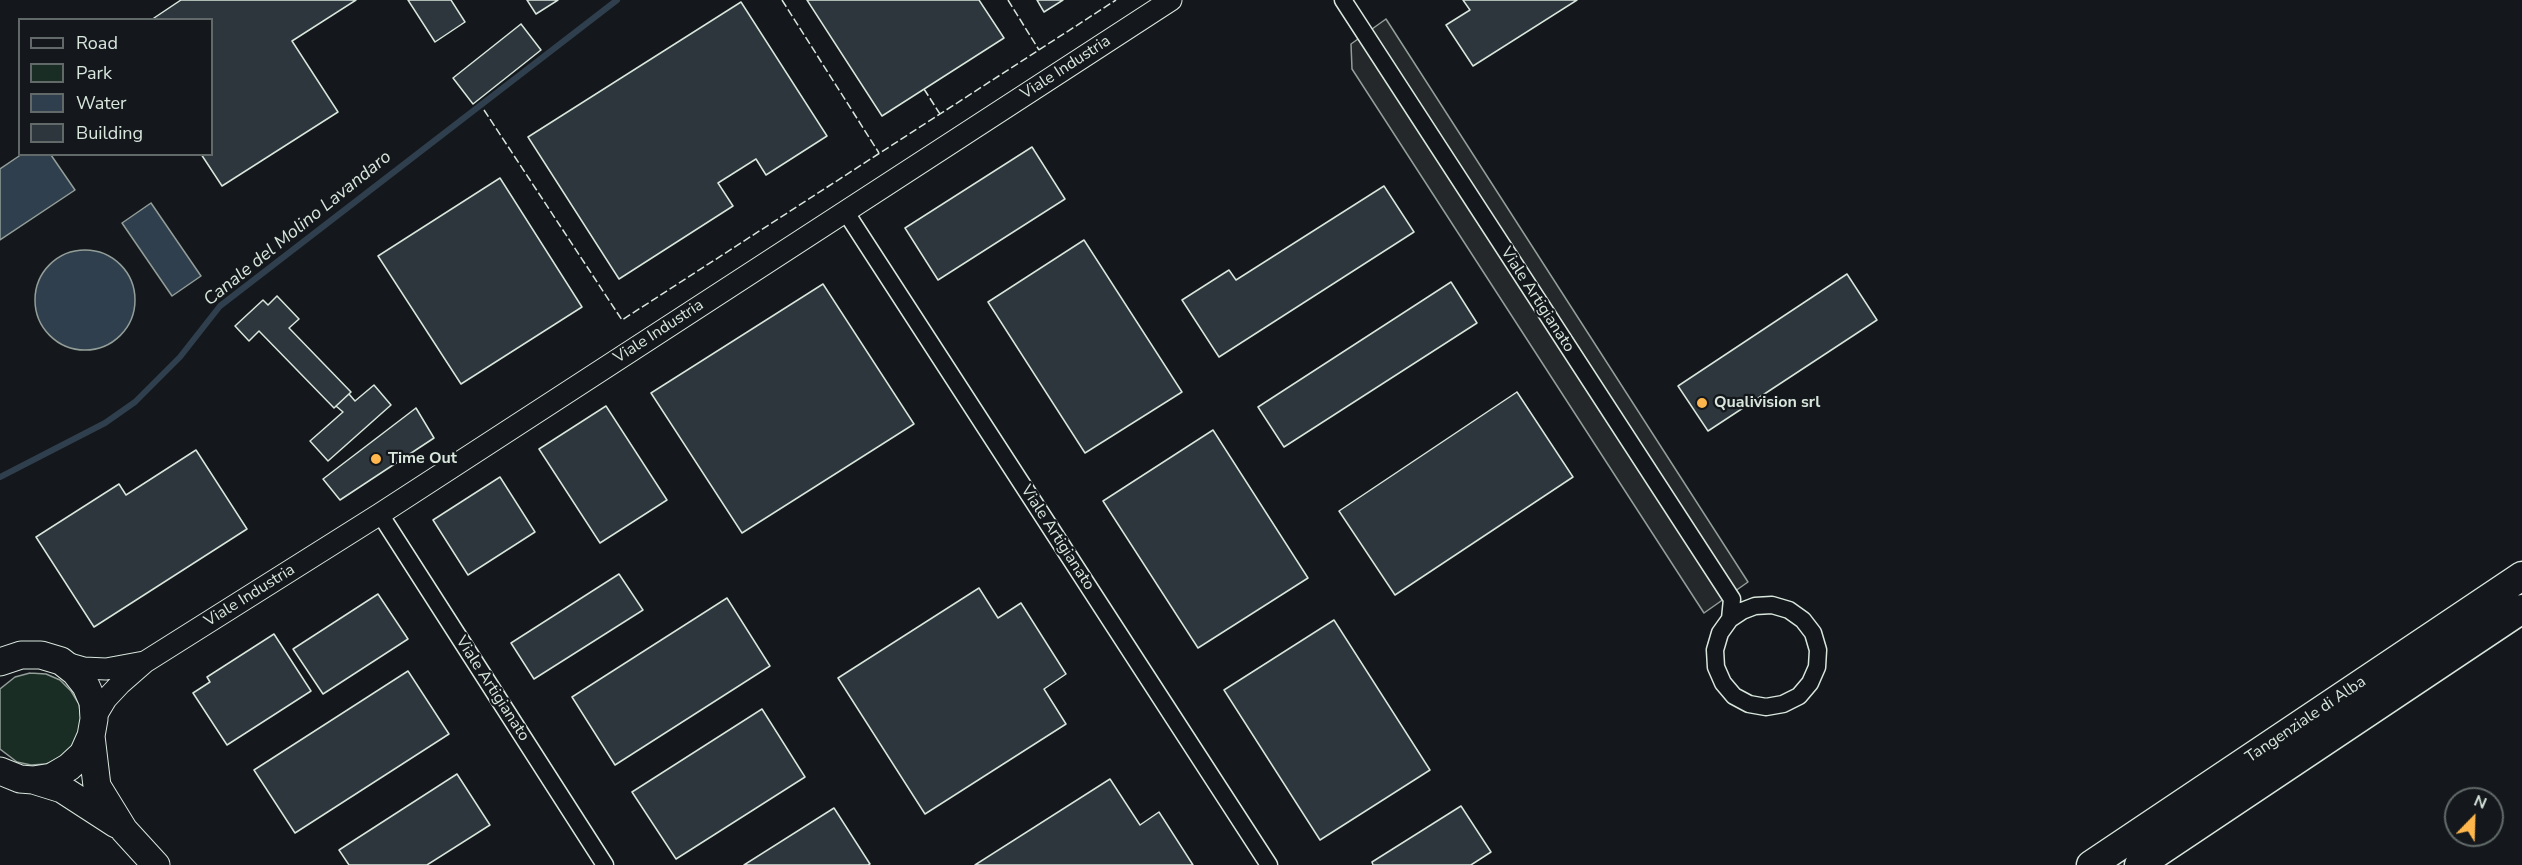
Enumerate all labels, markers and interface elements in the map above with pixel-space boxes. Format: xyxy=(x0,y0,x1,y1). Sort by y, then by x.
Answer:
legend xyxy=(18,18,213,156)
text: Road xyxy=(76,31,118,55)
street label: Viale Industria xyxy=(1018,32,1114,104)
text: Park xyxy=(76,61,112,85)
text: Water xyxy=(76,91,127,115)
text: Building xyxy=(76,121,143,145)
water label: Canale del Molino Lavandaro xyxy=(200,147,396,311)
street label: Viale Artigianato xyxy=(1496,244,1578,356)
street label: Viale Industria xyxy=(611,296,707,368)
place label: Qualivision srl xyxy=(1714,393,1820,413)
marker: Qualivision srl xyxy=(1695,396,1709,410)
place label: Time Out xyxy=(388,449,457,469)
marker: Time Out xyxy=(369,452,383,466)
street label: Viale Artigianato xyxy=(1016,482,1098,594)
street label: Viale Industria xyxy=(201,561,299,631)
street label: Viale Artigianato xyxy=(451,633,533,745)
street label: Tangenziale di Alba xyxy=(2242,673,2370,767)
north arrow xyxy=(2444,787,2504,847)
text: N xyxy=(2470,790,2490,815)

